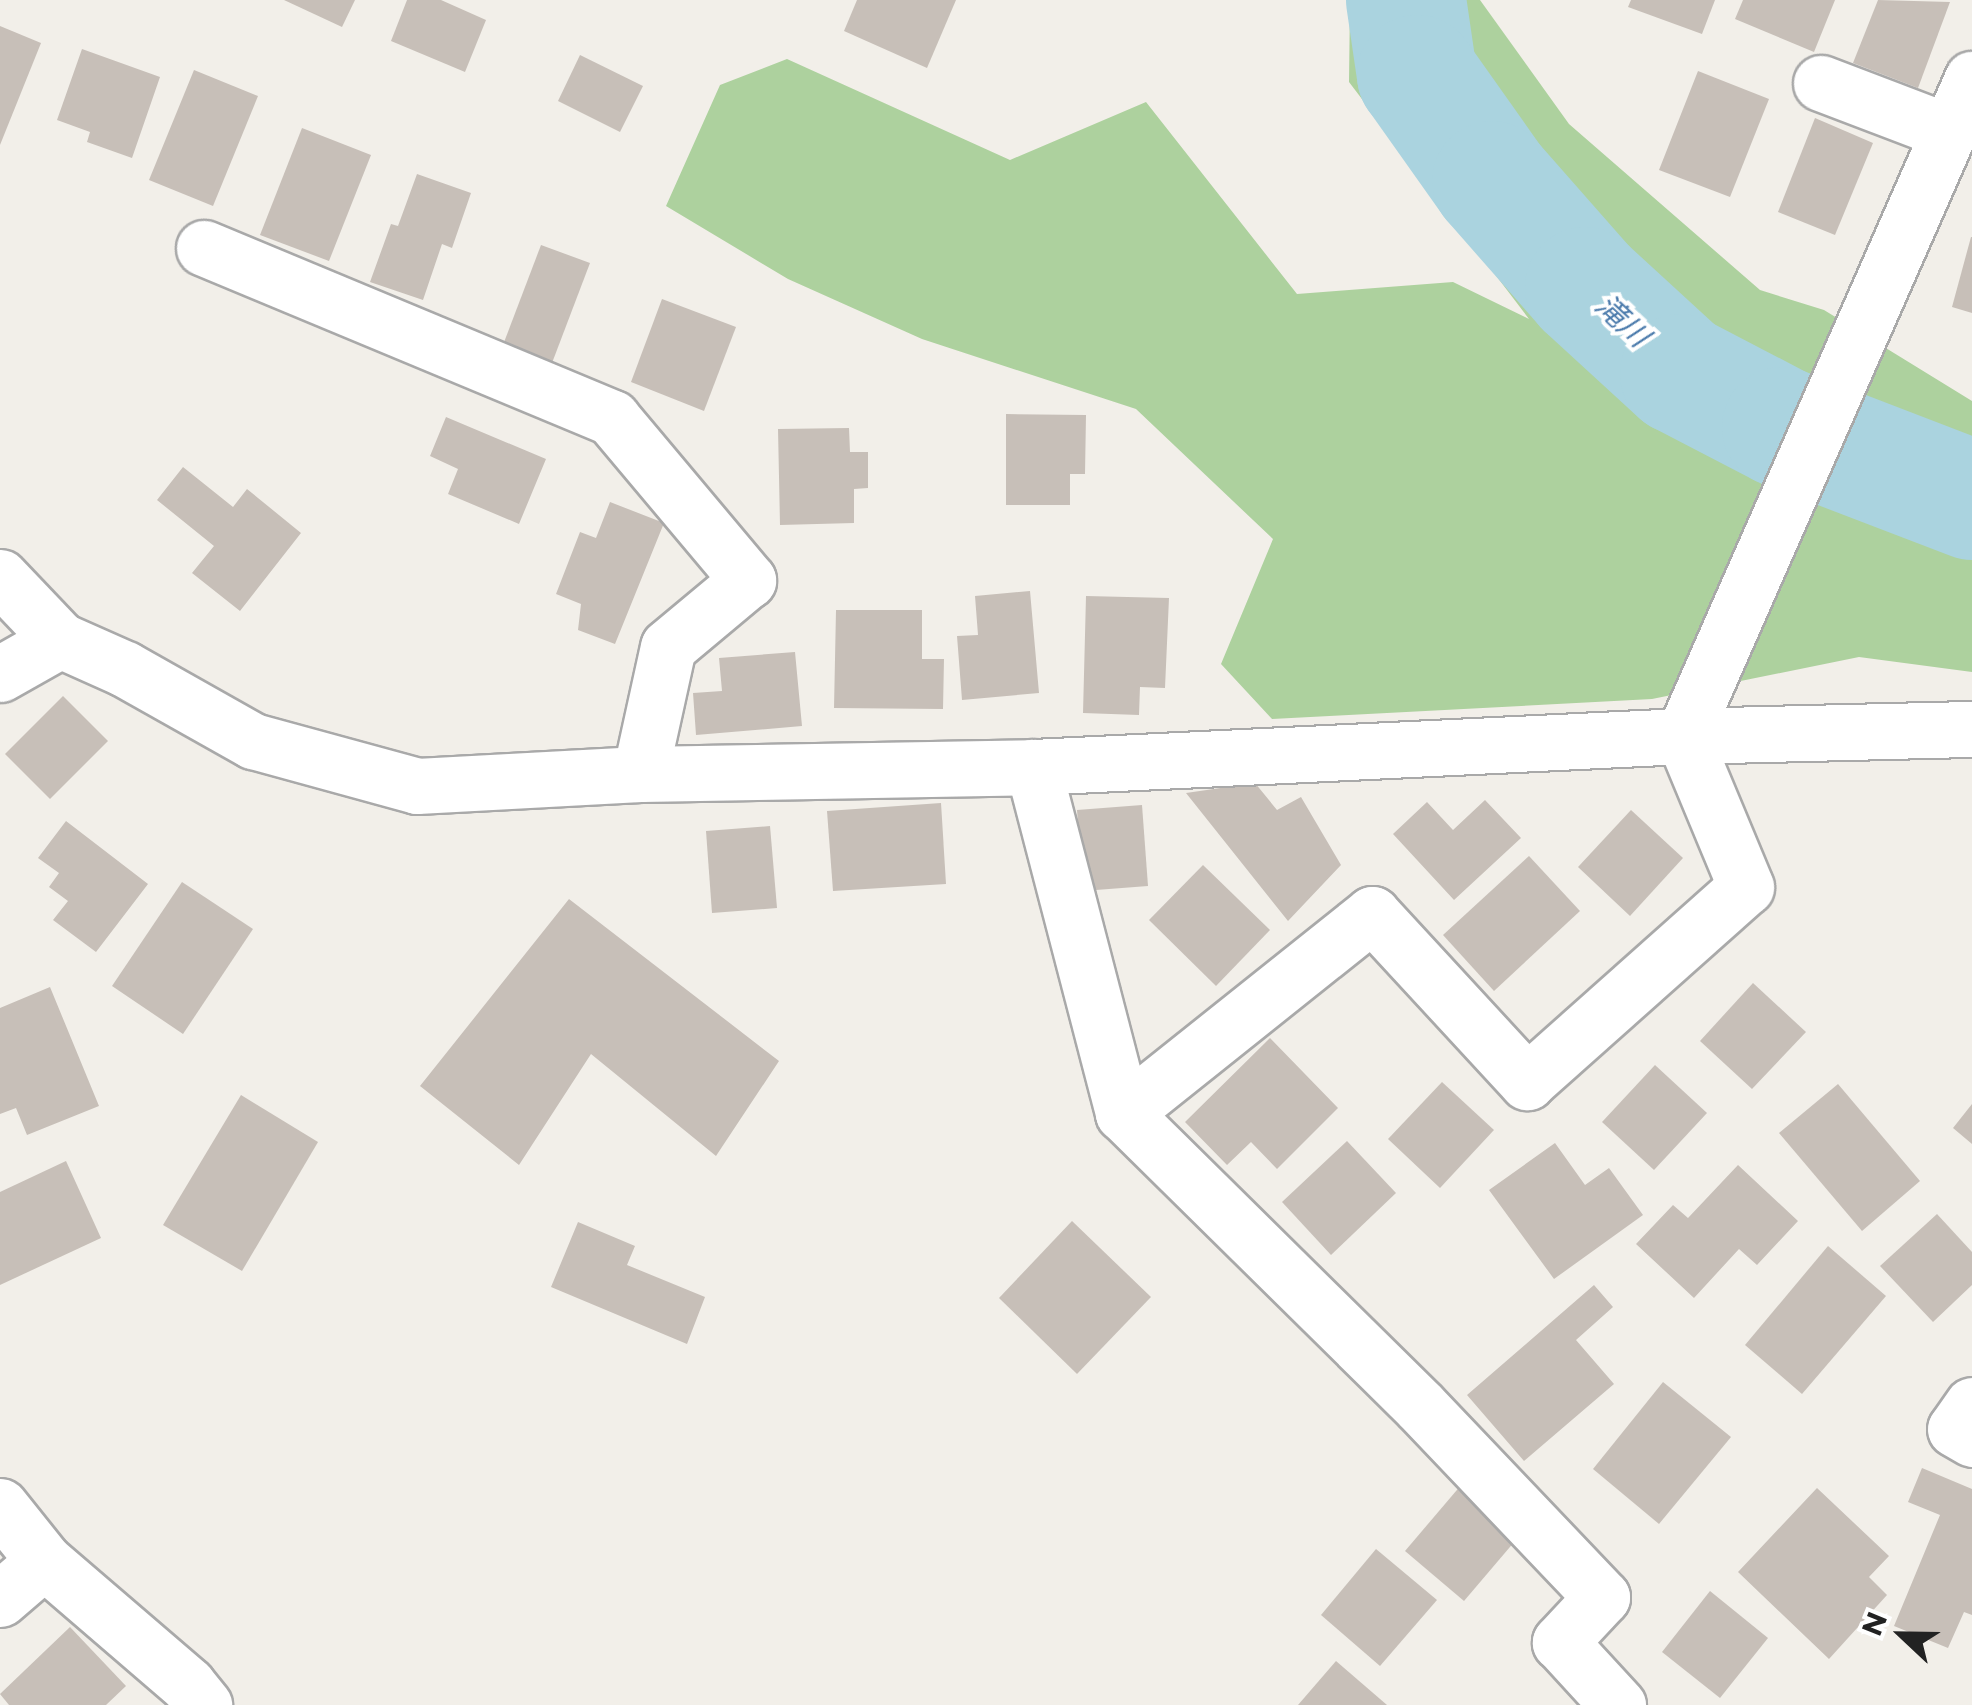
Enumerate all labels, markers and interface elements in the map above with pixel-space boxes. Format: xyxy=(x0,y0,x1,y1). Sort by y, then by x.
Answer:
water label: 滝川 xyxy=(1588,287,1656,355)
north arrow xyxy=(1852,1585,1952,1685)
text: N xyxy=(1854,1607,1894,1641)

